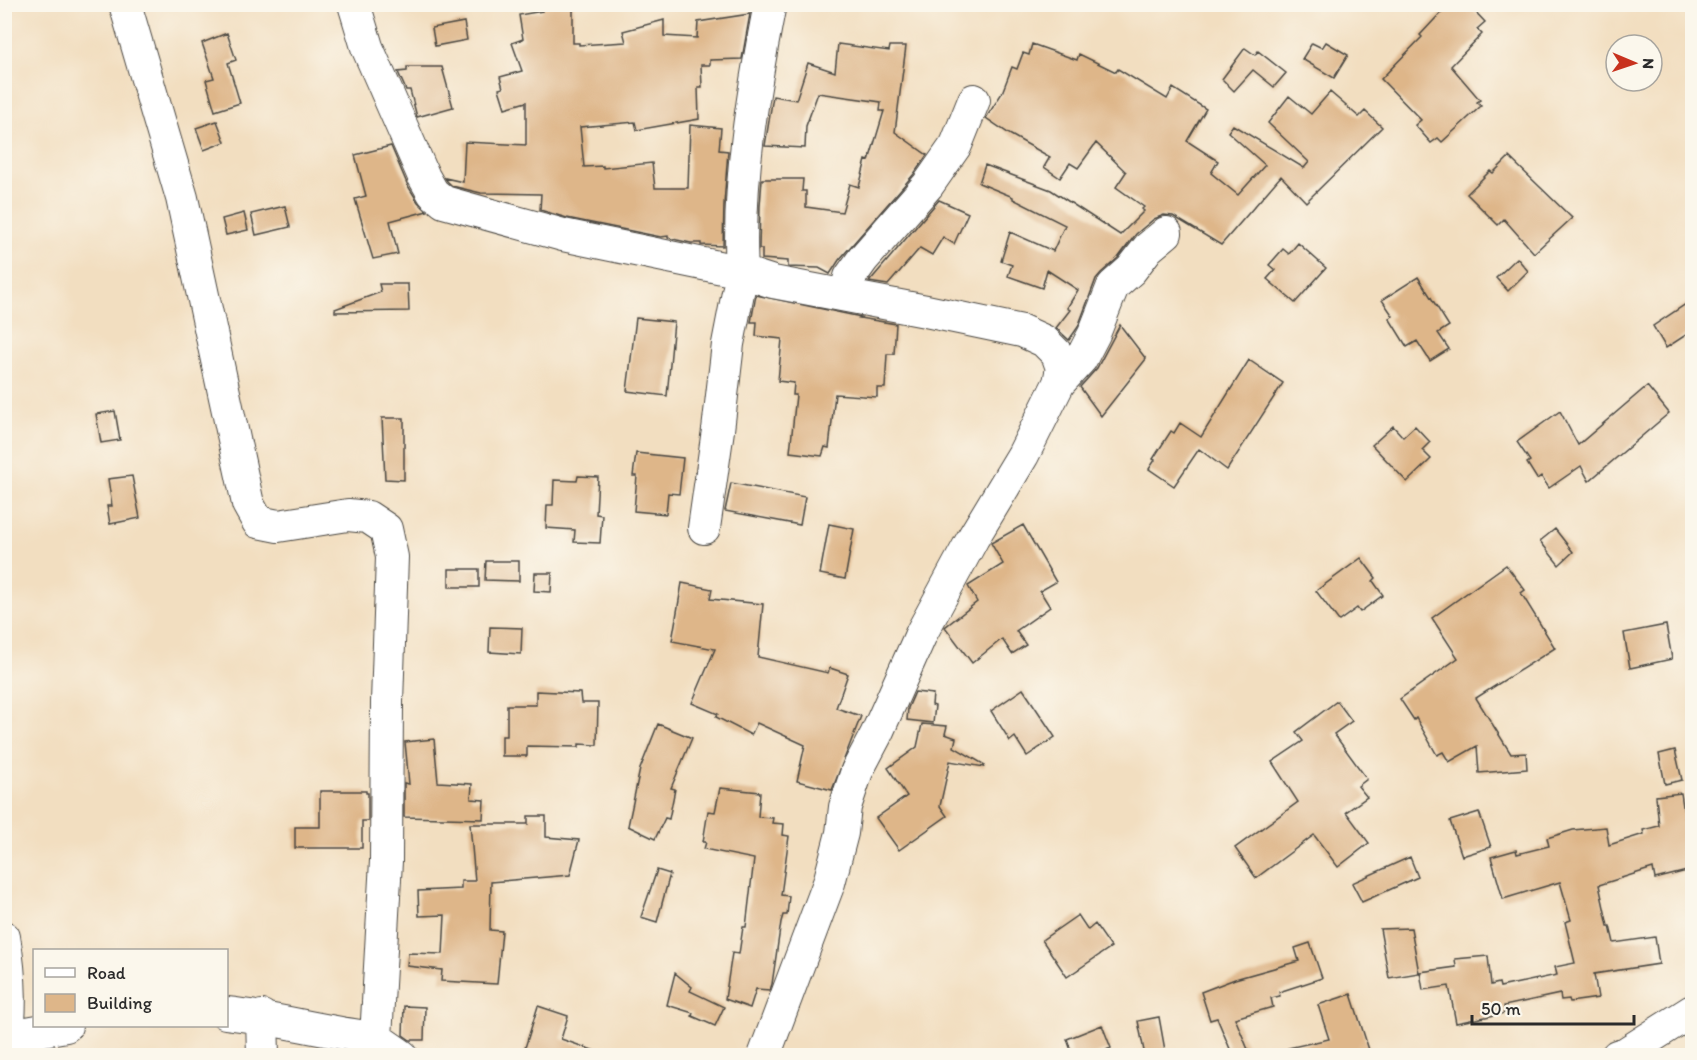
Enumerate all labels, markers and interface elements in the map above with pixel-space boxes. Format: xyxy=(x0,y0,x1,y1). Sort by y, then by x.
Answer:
north arrow xyxy=(1604,33,1664,93)
text: N xyxy=(1639,58,1658,69)
legend xyxy=(33,949,228,1027)
text: Road xyxy=(87,962,126,984)
scale bar xyxy=(1472,988,1634,1026)
text: Building xyxy=(87,992,153,1014)
text: 50 m xyxy=(1481,998,1521,1020)

